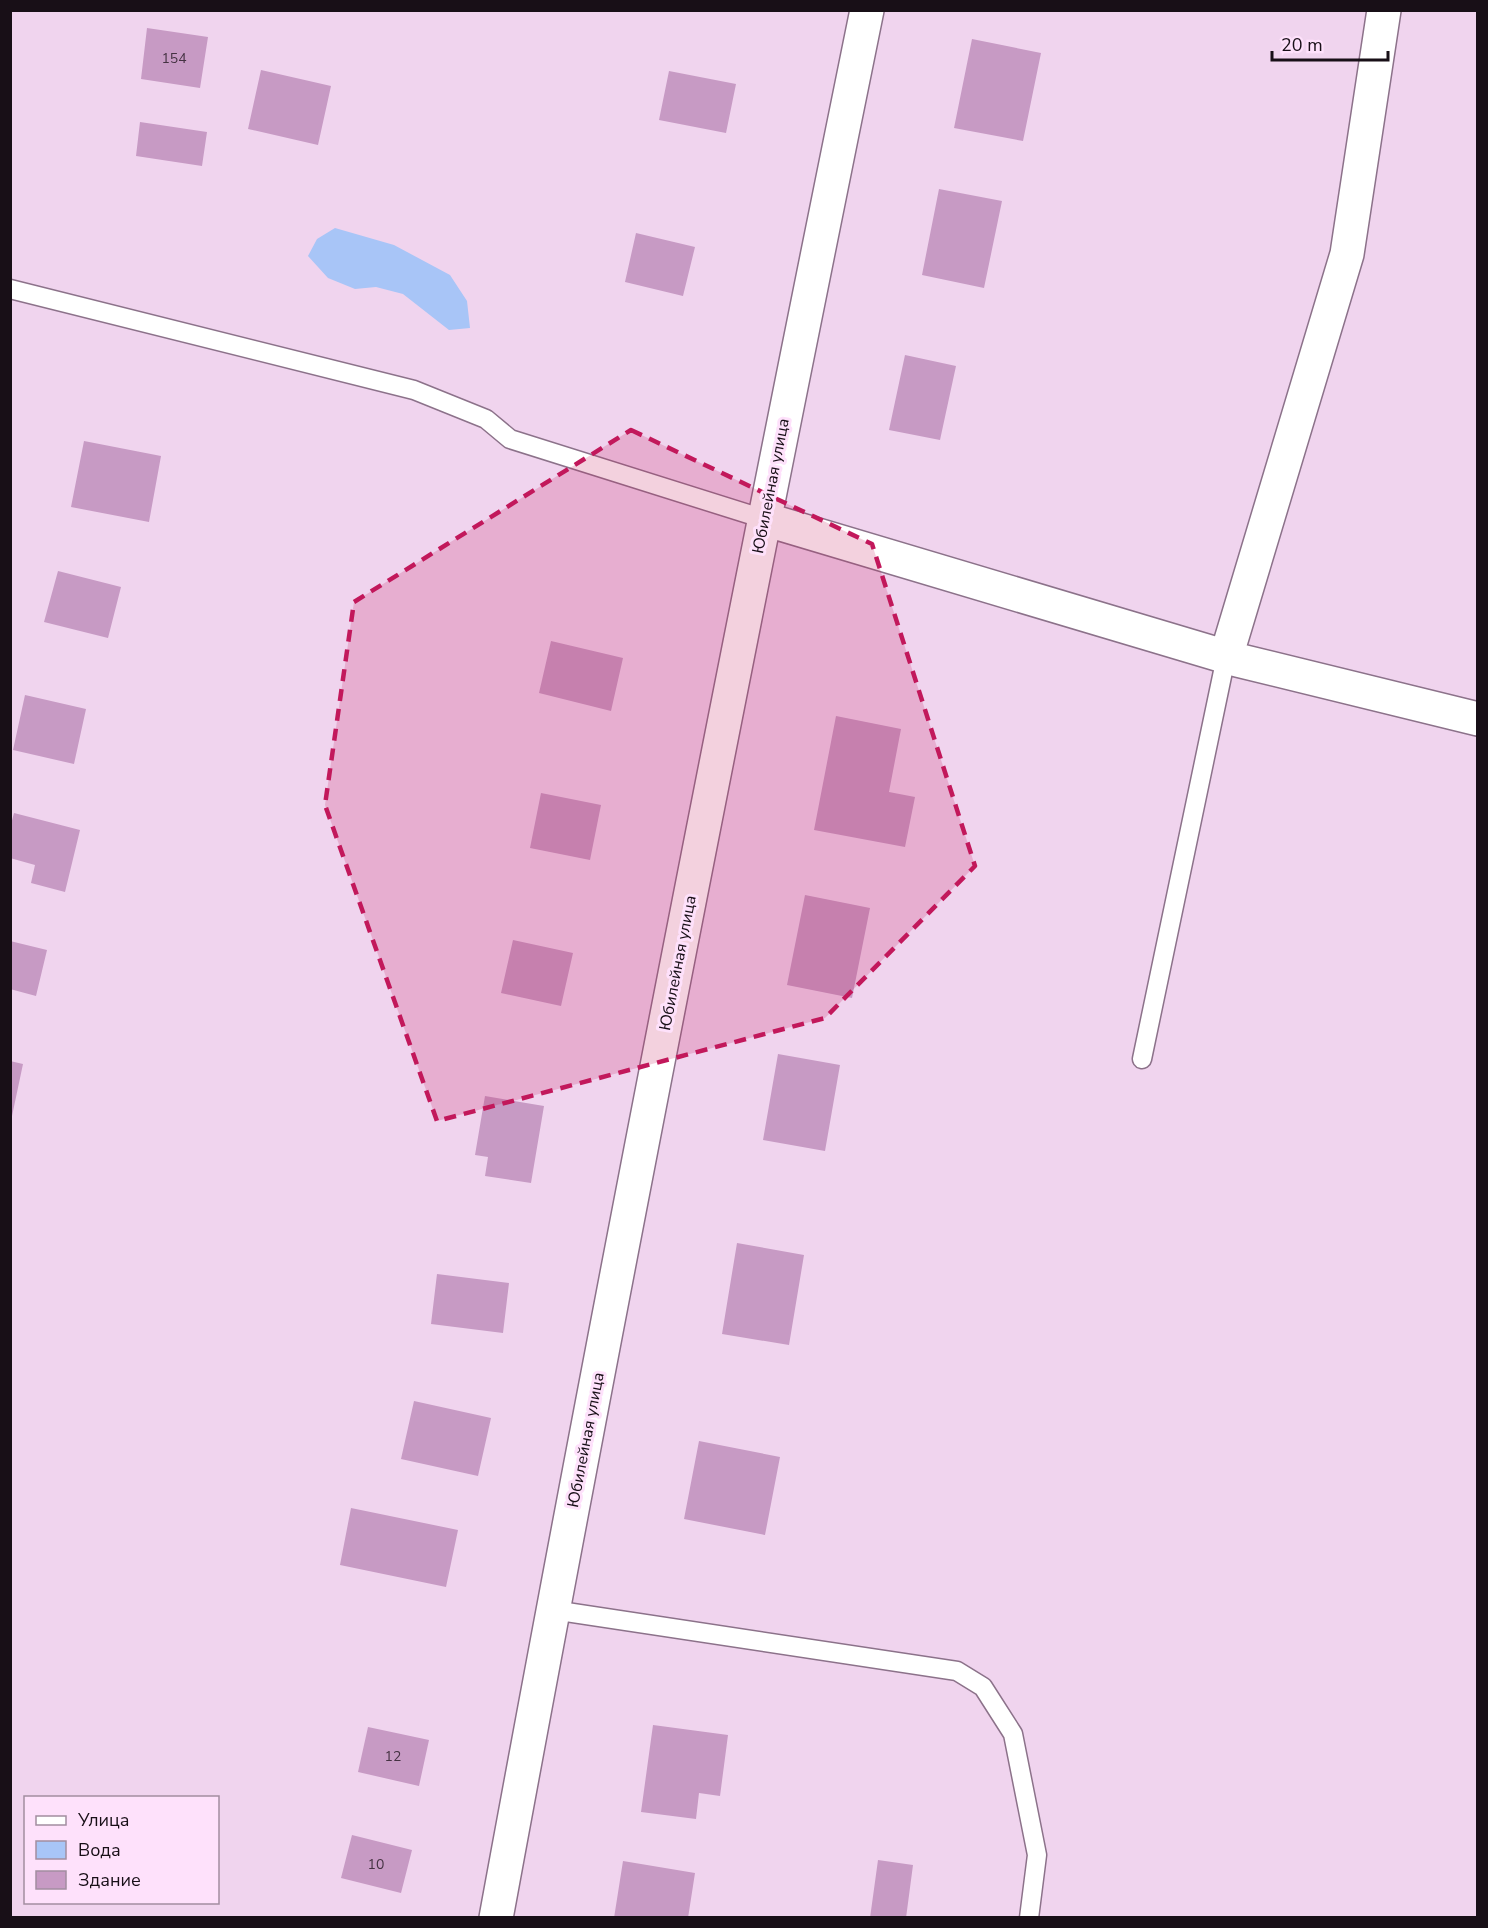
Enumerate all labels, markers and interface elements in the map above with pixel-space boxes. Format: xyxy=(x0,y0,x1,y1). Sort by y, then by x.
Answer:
scale bar xyxy=(1272,24,1388,62)
text: 20 m xyxy=(1281,33,1323,57)
house number: 154 xyxy=(161,49,187,68)
street label: Юбилейная улица xyxy=(747,417,795,555)
street label: Юбилейная улица xyxy=(654,894,702,1032)
street label: Юбилейная улица xyxy=(562,1371,610,1509)
house number: 12 xyxy=(385,1747,401,1766)
legend xyxy=(24,1796,219,1904)
text: Улица xyxy=(77,1808,129,1832)
text: Вода xyxy=(78,1838,121,1862)
house number: 10 xyxy=(368,1855,384,1874)
text: Здание xyxy=(78,1868,141,1892)

